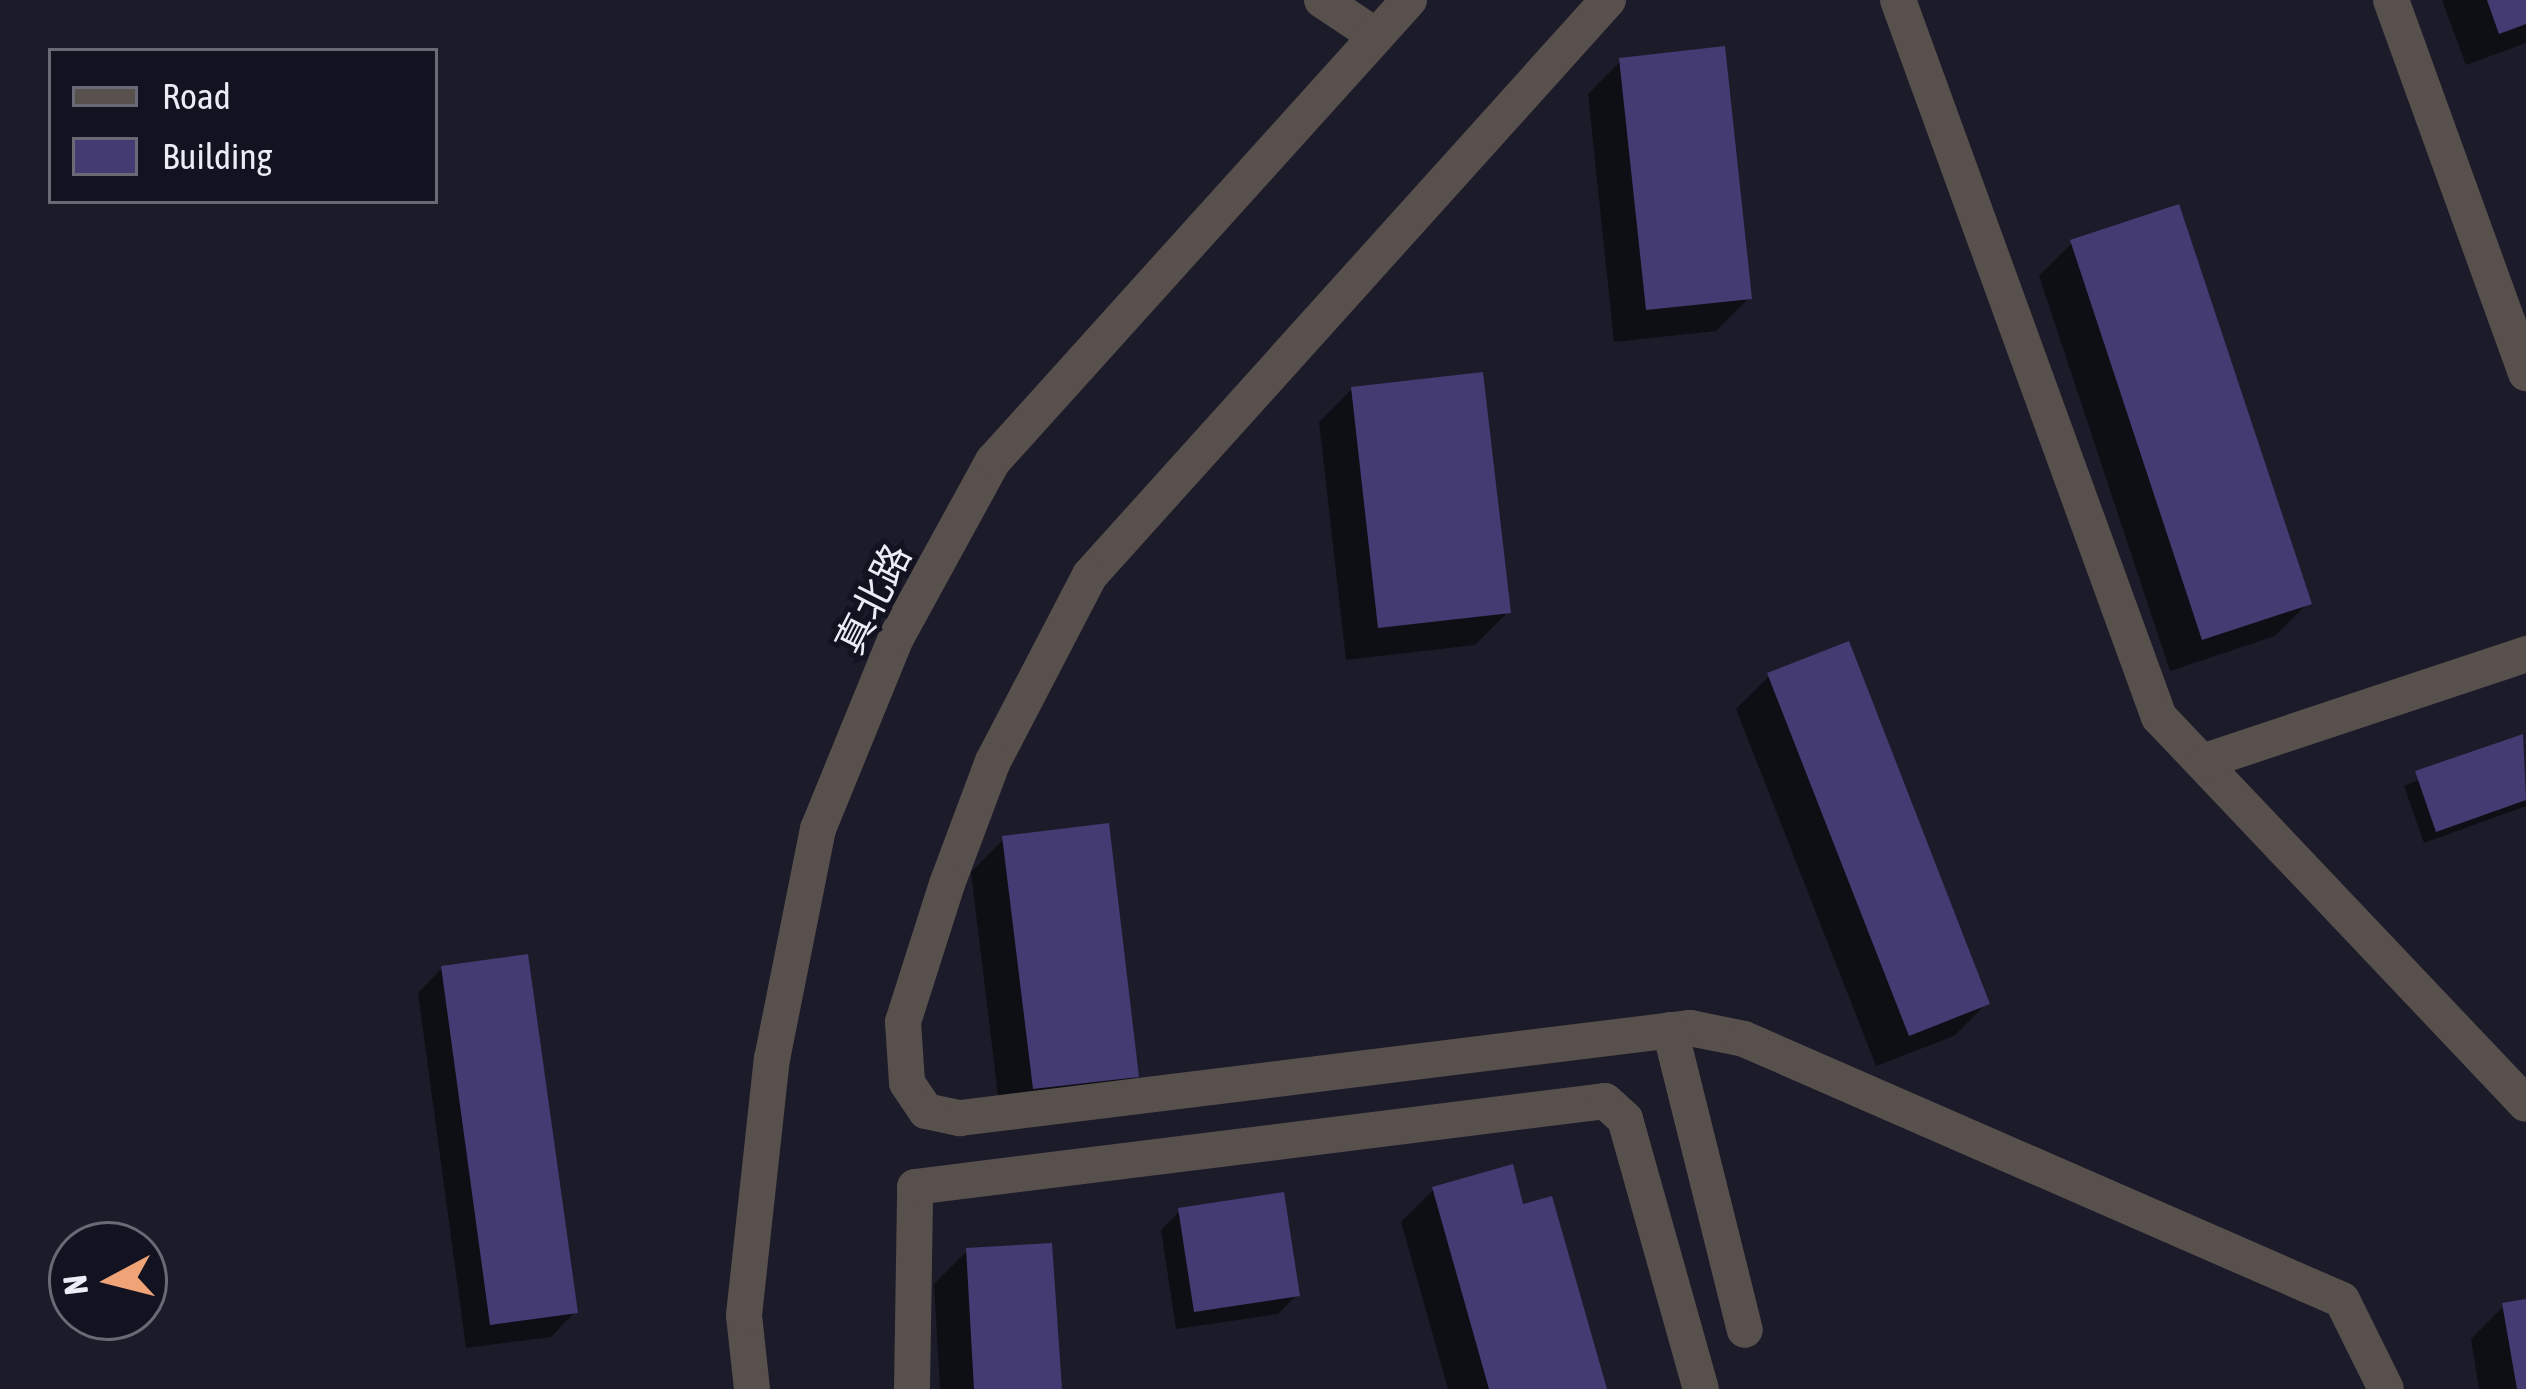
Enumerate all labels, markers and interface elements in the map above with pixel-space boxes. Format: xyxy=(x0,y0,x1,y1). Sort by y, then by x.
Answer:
legend xyxy=(48,48,438,204)
text: Road xyxy=(162,75,231,117)
text: Building xyxy=(162,135,272,177)
street label: 真北路 xyxy=(826,536,920,662)
north arrow xyxy=(48,1221,168,1341)
text: N xyxy=(55,1273,95,1297)

